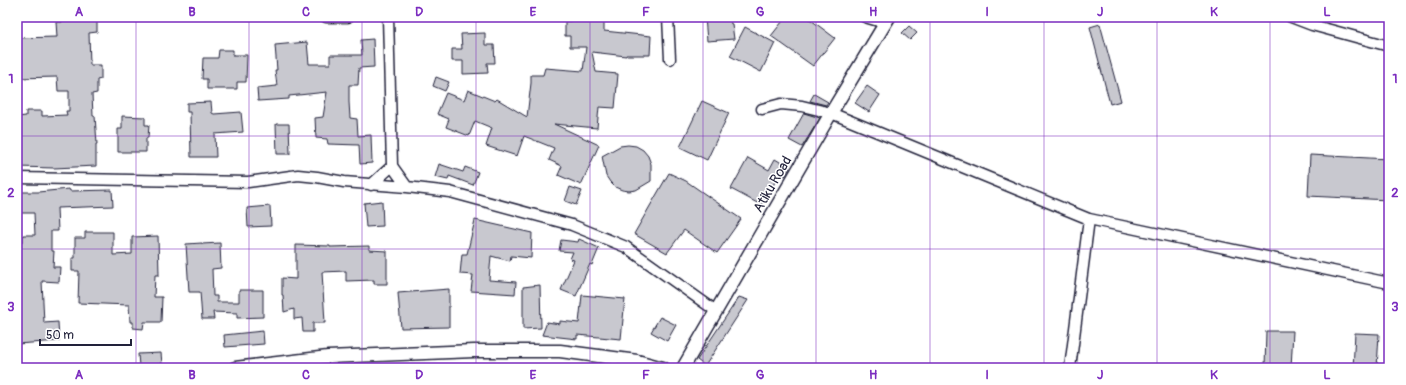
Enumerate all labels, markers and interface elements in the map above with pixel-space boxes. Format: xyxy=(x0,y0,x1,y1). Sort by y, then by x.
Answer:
text: A xyxy=(75,4,84,20)
text: B xyxy=(188,4,196,20)
text: C xyxy=(302,4,310,20)
text: D xyxy=(415,4,423,20)
text: E xyxy=(530,4,537,20)
text: F xyxy=(642,4,650,20)
text: G xyxy=(756,4,765,20)
text: H xyxy=(869,4,877,20)
text: I xyxy=(985,4,989,20)
text: J xyxy=(1097,4,1103,20)
text: K xyxy=(1210,4,1218,20)
text: L xyxy=(1323,4,1331,20)
text: 1 xyxy=(8,71,14,87)
text: 1 xyxy=(1392,71,1398,87)
street label: Atiku Road xyxy=(750,153,795,215)
text: 2 xyxy=(7,185,15,201)
text: 2 xyxy=(1391,185,1399,201)
text: 3 xyxy=(7,299,15,315)
text: 3 xyxy=(1391,299,1399,315)
scale bar xyxy=(40,321,131,347)
text: 50 m xyxy=(46,328,74,343)
text: A xyxy=(75,367,84,383)
text: B xyxy=(188,367,196,383)
text: C xyxy=(302,367,310,383)
text: D xyxy=(415,367,423,383)
text: E xyxy=(530,367,537,383)
text: F xyxy=(642,367,650,383)
text: G xyxy=(756,367,765,383)
text: H xyxy=(869,367,877,383)
text: I xyxy=(985,367,989,383)
text: J xyxy=(1097,367,1103,383)
text: K xyxy=(1210,367,1218,383)
text: L xyxy=(1323,367,1331,383)

